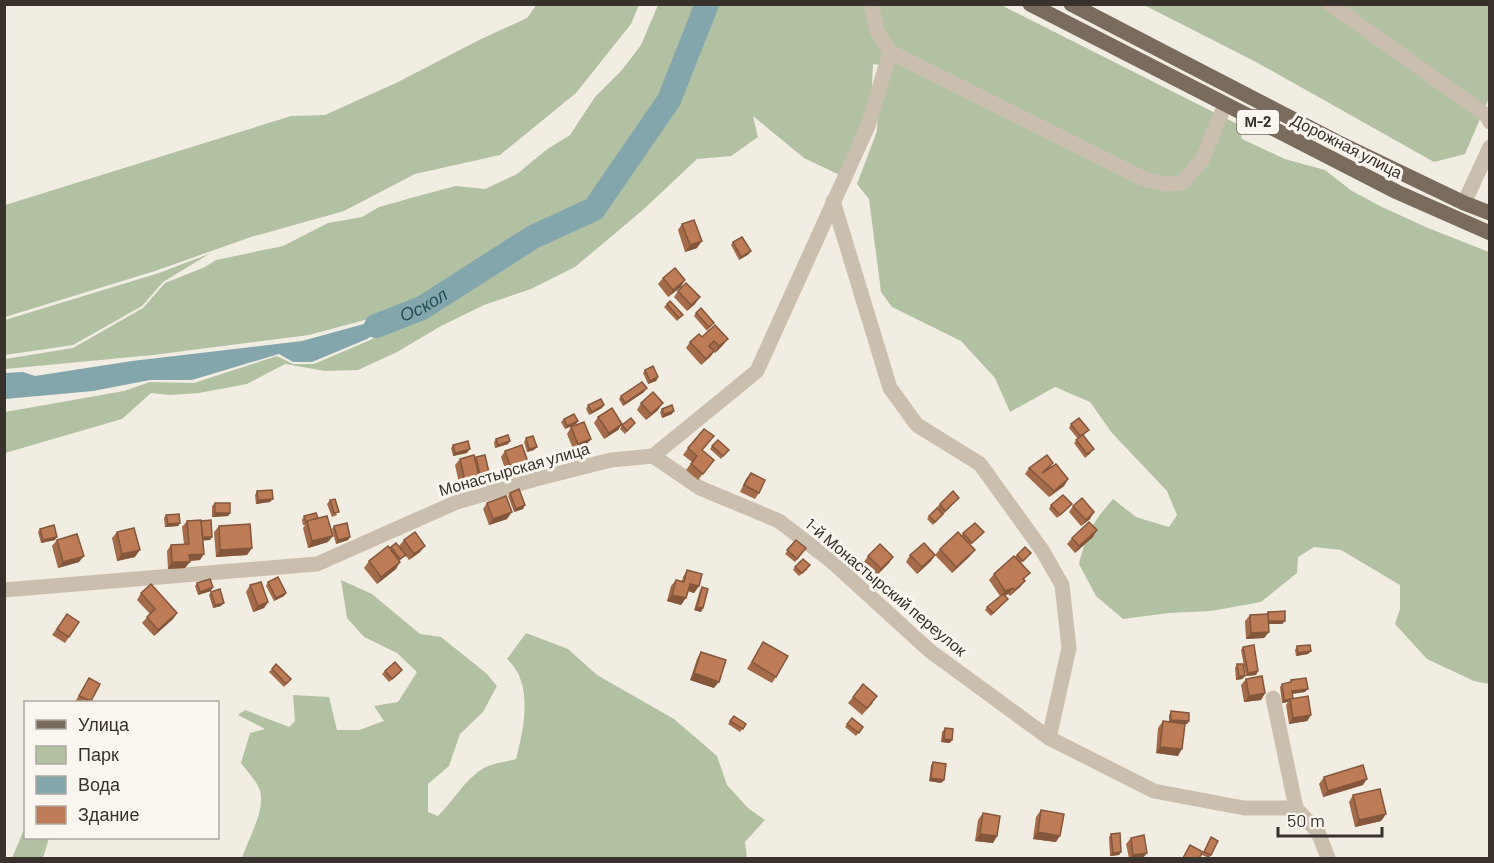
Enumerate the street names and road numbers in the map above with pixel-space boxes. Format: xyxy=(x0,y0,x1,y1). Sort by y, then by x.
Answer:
street label: Дорожная улица xyxy=(1289,109,1406,182)
road number: М-2 xyxy=(1237,110,1279,134)
street label: Монастырская улица xyxy=(436,438,592,499)
street label: 1-й Монастырский переулок xyxy=(802,514,971,660)

